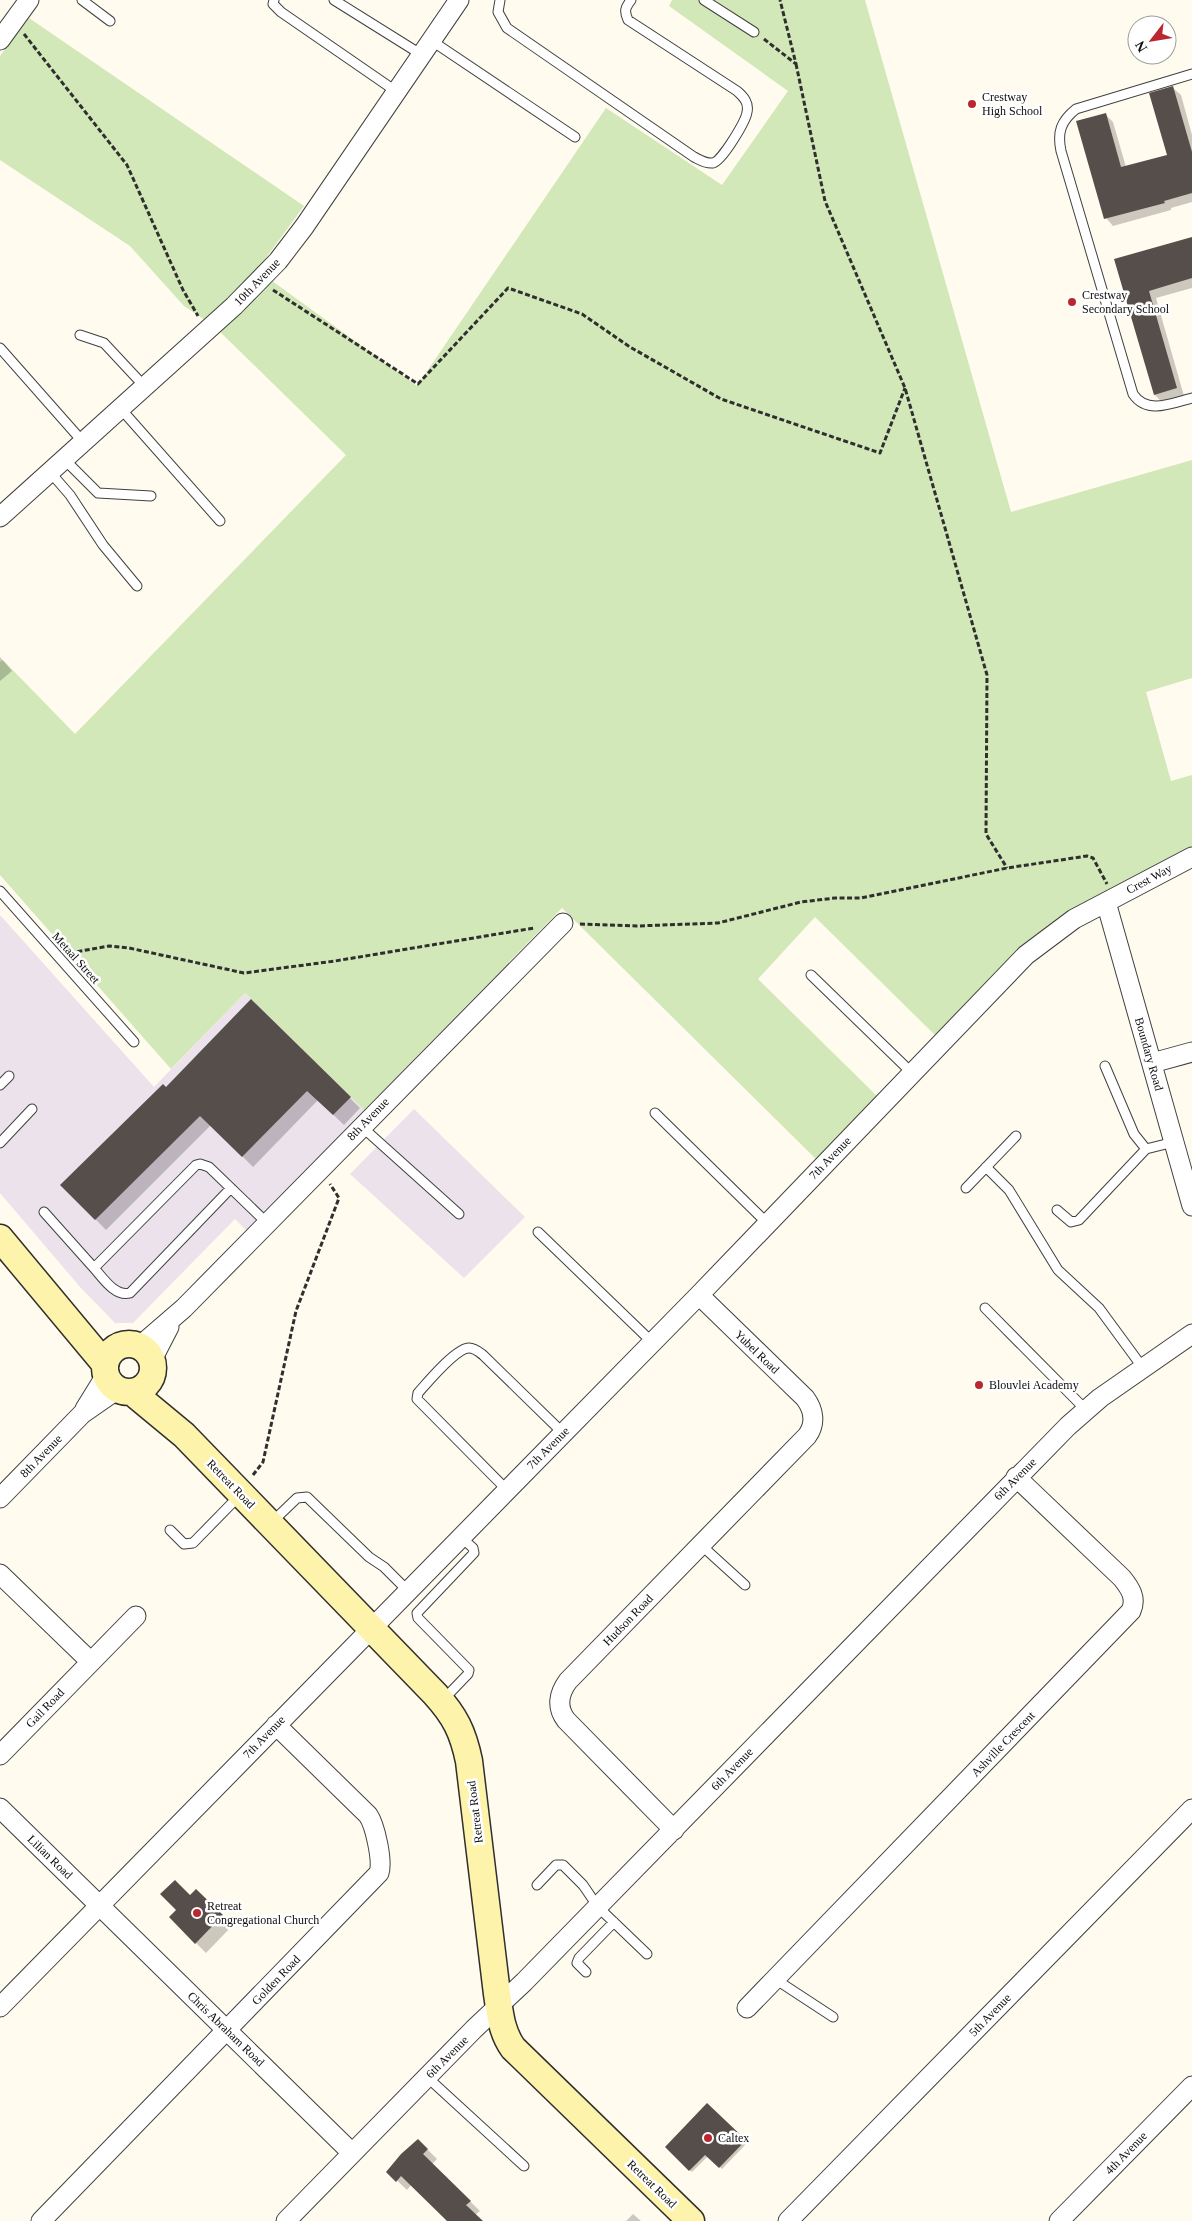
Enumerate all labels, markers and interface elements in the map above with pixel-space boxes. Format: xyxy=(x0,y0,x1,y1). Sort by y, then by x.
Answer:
north arrow xyxy=(1127,15,1177,65)
text: N xyxy=(1132,38,1150,55)
place label: Crestway High School xyxy=(982,90,1043,118)
marker: Crestway High School xyxy=(966,98,978,110)
street label: 10th Avenue xyxy=(231,256,283,308)
place label: Crestway Secondary School xyxy=(1082,288,1170,316)
marker: Crestway Secondary School xyxy=(1066,296,1078,308)
street label: Crest Way xyxy=(1124,861,1174,897)
street label: Metaal Street xyxy=(49,929,103,987)
street label: Boundary Road xyxy=(1132,1016,1166,1092)
street label: 8th Avenue xyxy=(344,1095,392,1143)
street label: 7th Avenue xyxy=(806,1134,854,1182)
street label: Yubel Road xyxy=(732,1327,782,1377)
place label: Blouvlei Academy xyxy=(989,1378,1079,1392)
marker: Blouvlei Academy xyxy=(973,1379,985,1391)
street label: 7th Avenue xyxy=(524,1424,572,1472)
street label: 8th Avenue xyxy=(17,1432,65,1480)
street label: 6th Avenue xyxy=(991,1455,1039,1503)
street label: Retreat Road xyxy=(204,1456,258,1512)
street label: Hudson Road xyxy=(600,1592,656,1648)
street label: Gail Road xyxy=(23,1686,67,1730)
street label: Ashville Crescent xyxy=(968,1708,1038,1780)
street label: 7th Avenue xyxy=(240,1713,288,1761)
street label: 6th Avenue xyxy=(708,1745,756,1793)
street label: Retreat Road xyxy=(464,1780,486,1844)
street label: Lilian Road xyxy=(25,1832,75,1882)
place label: Retreat Congregational Church xyxy=(207,1899,319,1927)
marker: Retreat Congregational Church xyxy=(191,1907,203,1919)
street label: Golden Road xyxy=(249,1952,303,2008)
street label: Chris Abraham Road xyxy=(185,1989,267,2069)
street label: 5th Avenue xyxy=(966,1991,1014,2039)
street label: 6th Avenue xyxy=(423,2033,471,2081)
street label: 4th Avenue xyxy=(1102,2129,1150,2177)
place label: Caltex xyxy=(718,2131,749,2145)
marker: Caltex xyxy=(702,2132,714,2144)
street label: Retreat Road xyxy=(624,2157,680,2211)

